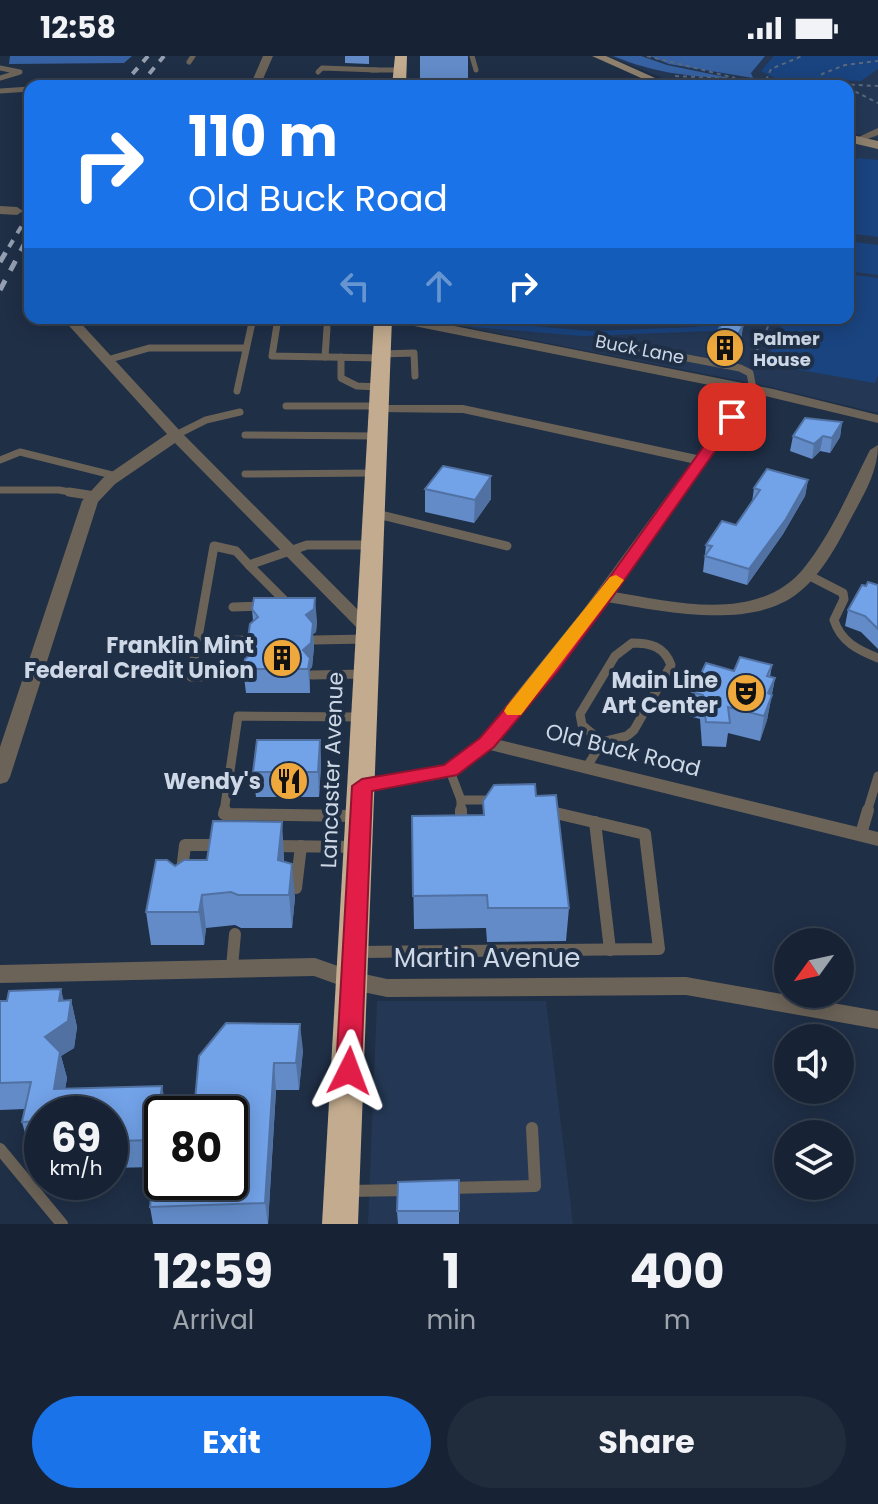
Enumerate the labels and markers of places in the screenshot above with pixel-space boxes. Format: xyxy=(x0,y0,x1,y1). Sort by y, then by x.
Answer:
place label: Palmer House xyxy=(753,326,820,372)
building icon: Palmer House xyxy=(704,327,746,369)
pin xyxy=(698,383,766,451)
place label: Franklin Mint Federal Credit Union xyxy=(24,630,254,686)
building icon: Franklin Mint Federal Credit Union xyxy=(261,637,303,679)
place label: Main Line Art Center xyxy=(602,665,718,721)
theatre icon: Main Line Art Center xyxy=(725,672,767,714)
restaurant icon: Wendy's xyxy=(268,760,310,802)
place label: Wendy's xyxy=(163,766,261,797)

